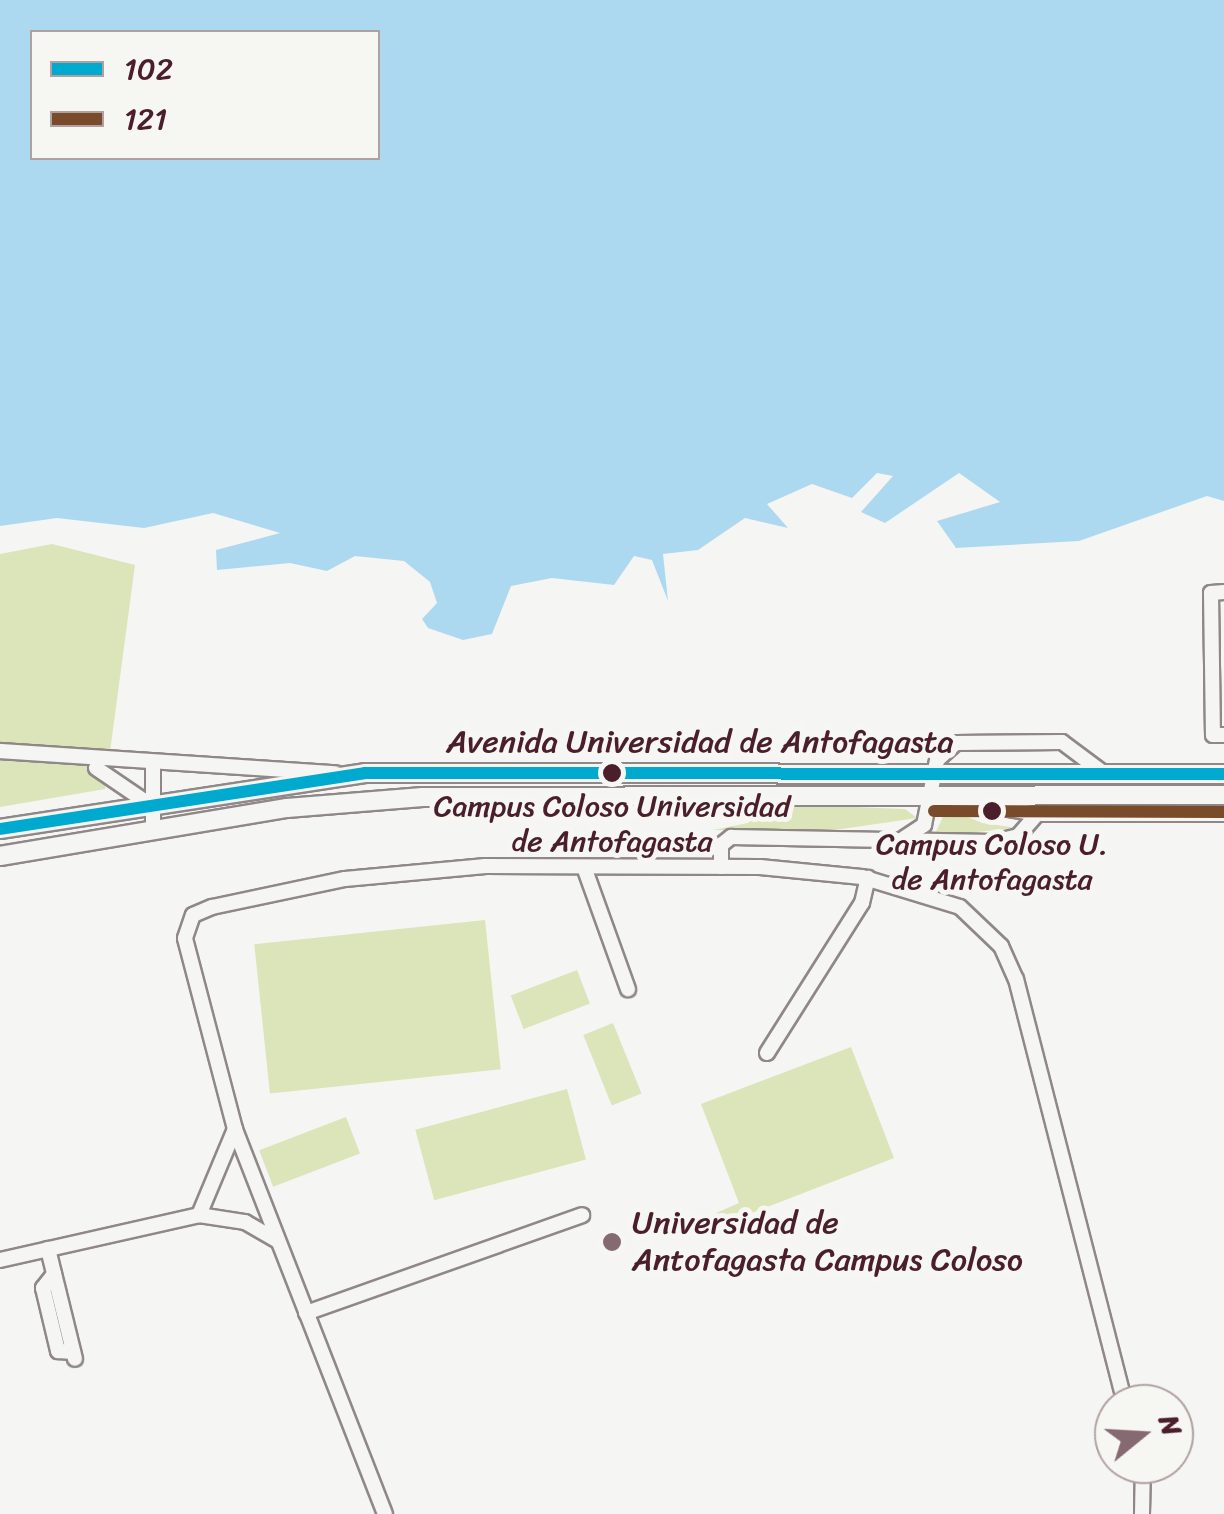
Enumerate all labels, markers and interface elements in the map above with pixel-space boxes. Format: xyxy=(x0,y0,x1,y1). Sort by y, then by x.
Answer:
legend xyxy=(30,30,380,160)
text: 102 xyxy=(124,42,173,96)
text: 121 xyxy=(124,92,167,146)
street label: Avenida Universidad de Antofagasta xyxy=(446,723,954,761)
marker: Campus Coloso Universidad de Antofagasta xyxy=(602,763,622,783)
place label: Campus Coloso Universidad de Antofagasta xyxy=(433,788,791,858)
marker: Campus Coloso U. de Antofagasta xyxy=(982,801,1002,821)
place label: Campus Coloso U. de Antofagasta xyxy=(876,826,1108,896)
place label: Universidad de Antofagasta Campus Coloso xyxy=(632,1205,1023,1280)
marker: Universidad de Antofagasta Campus Coloso xyxy=(601,1231,623,1253)
north arrow xyxy=(1094,1384,1194,1484)
text: N xyxy=(1145,1408,1197,1442)

